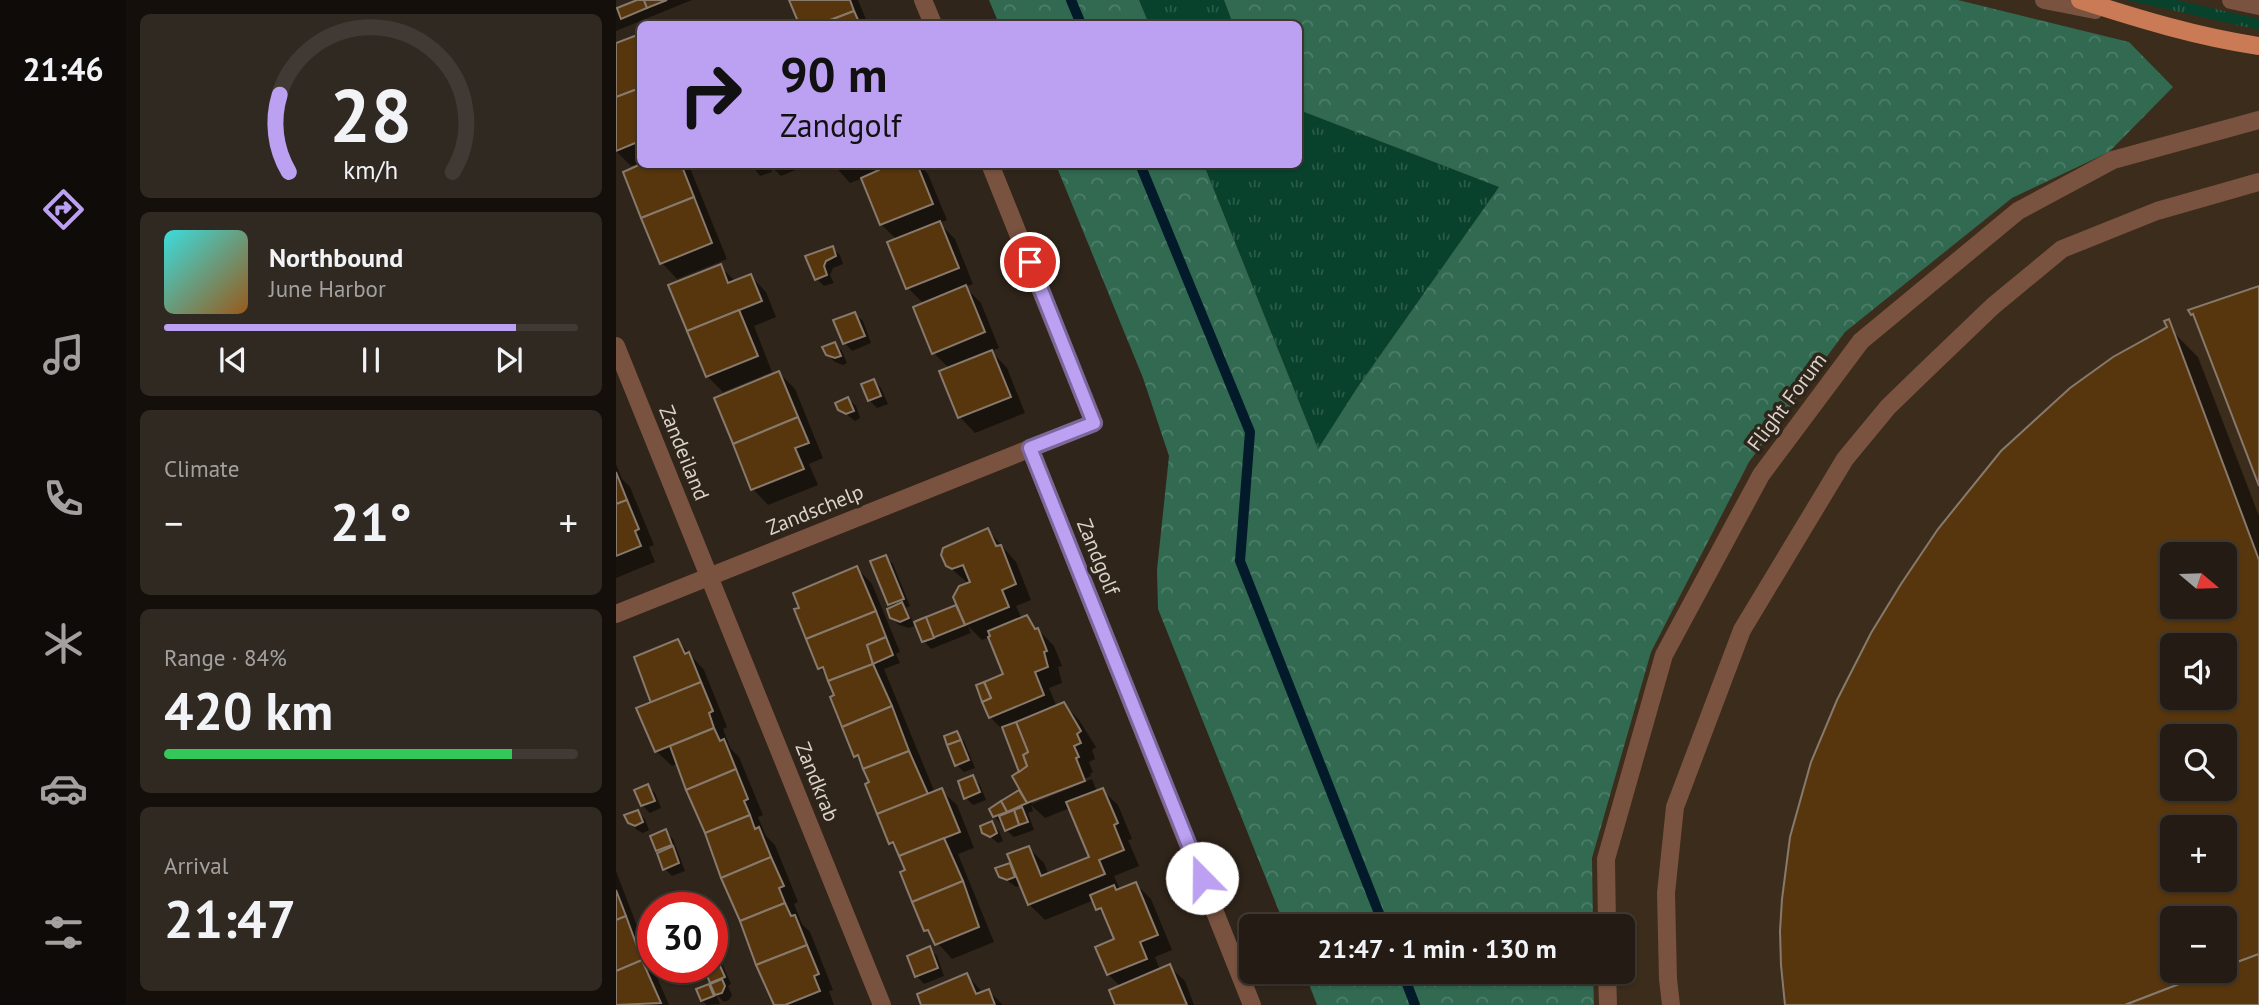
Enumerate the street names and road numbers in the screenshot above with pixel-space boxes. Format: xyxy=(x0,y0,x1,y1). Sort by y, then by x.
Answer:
street label: Flight Forum xyxy=(1741,347,1832,456)
street label: Zandeiland xyxy=(653,401,716,504)
street label: Zandschelp xyxy=(762,478,867,541)
street label: Zandgolf xyxy=(1071,515,1126,600)
street label: Zandkrab xyxy=(789,738,846,825)

